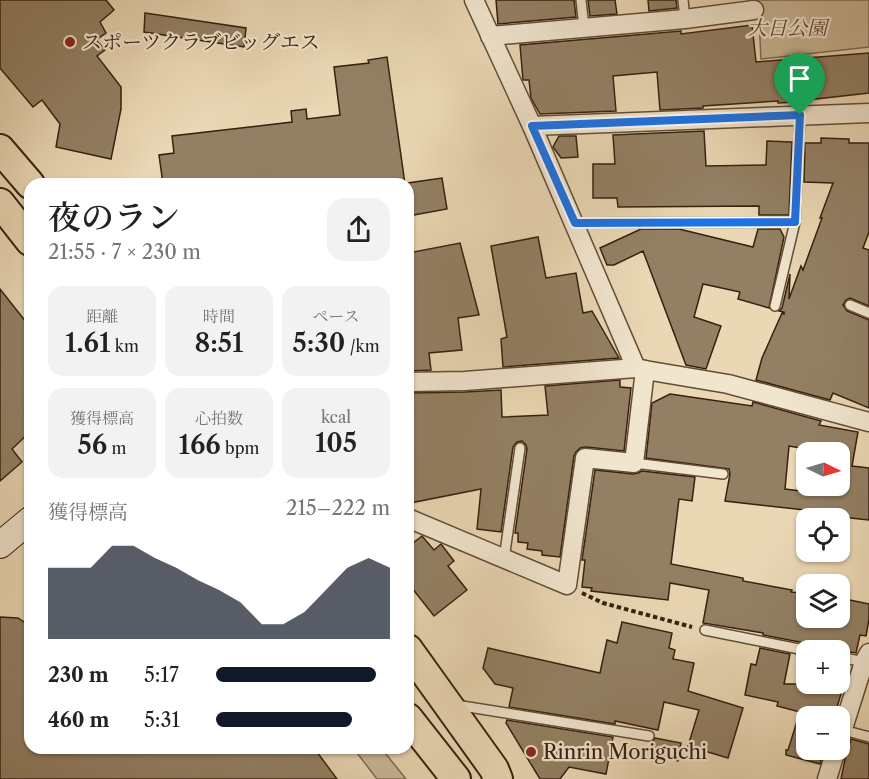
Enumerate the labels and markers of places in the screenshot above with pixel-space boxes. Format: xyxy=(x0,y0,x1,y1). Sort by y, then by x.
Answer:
place label: スポーツクラブビッグエス xyxy=(82,30,320,54)
marker: スポーツクラブビッグエス xyxy=(63,35,77,49)
pin xyxy=(774,53,825,115)
place label: Rinrin Moriguchi xyxy=(543,740,707,764)
marker: Rinrin Moriguchi xyxy=(524,745,538,759)

